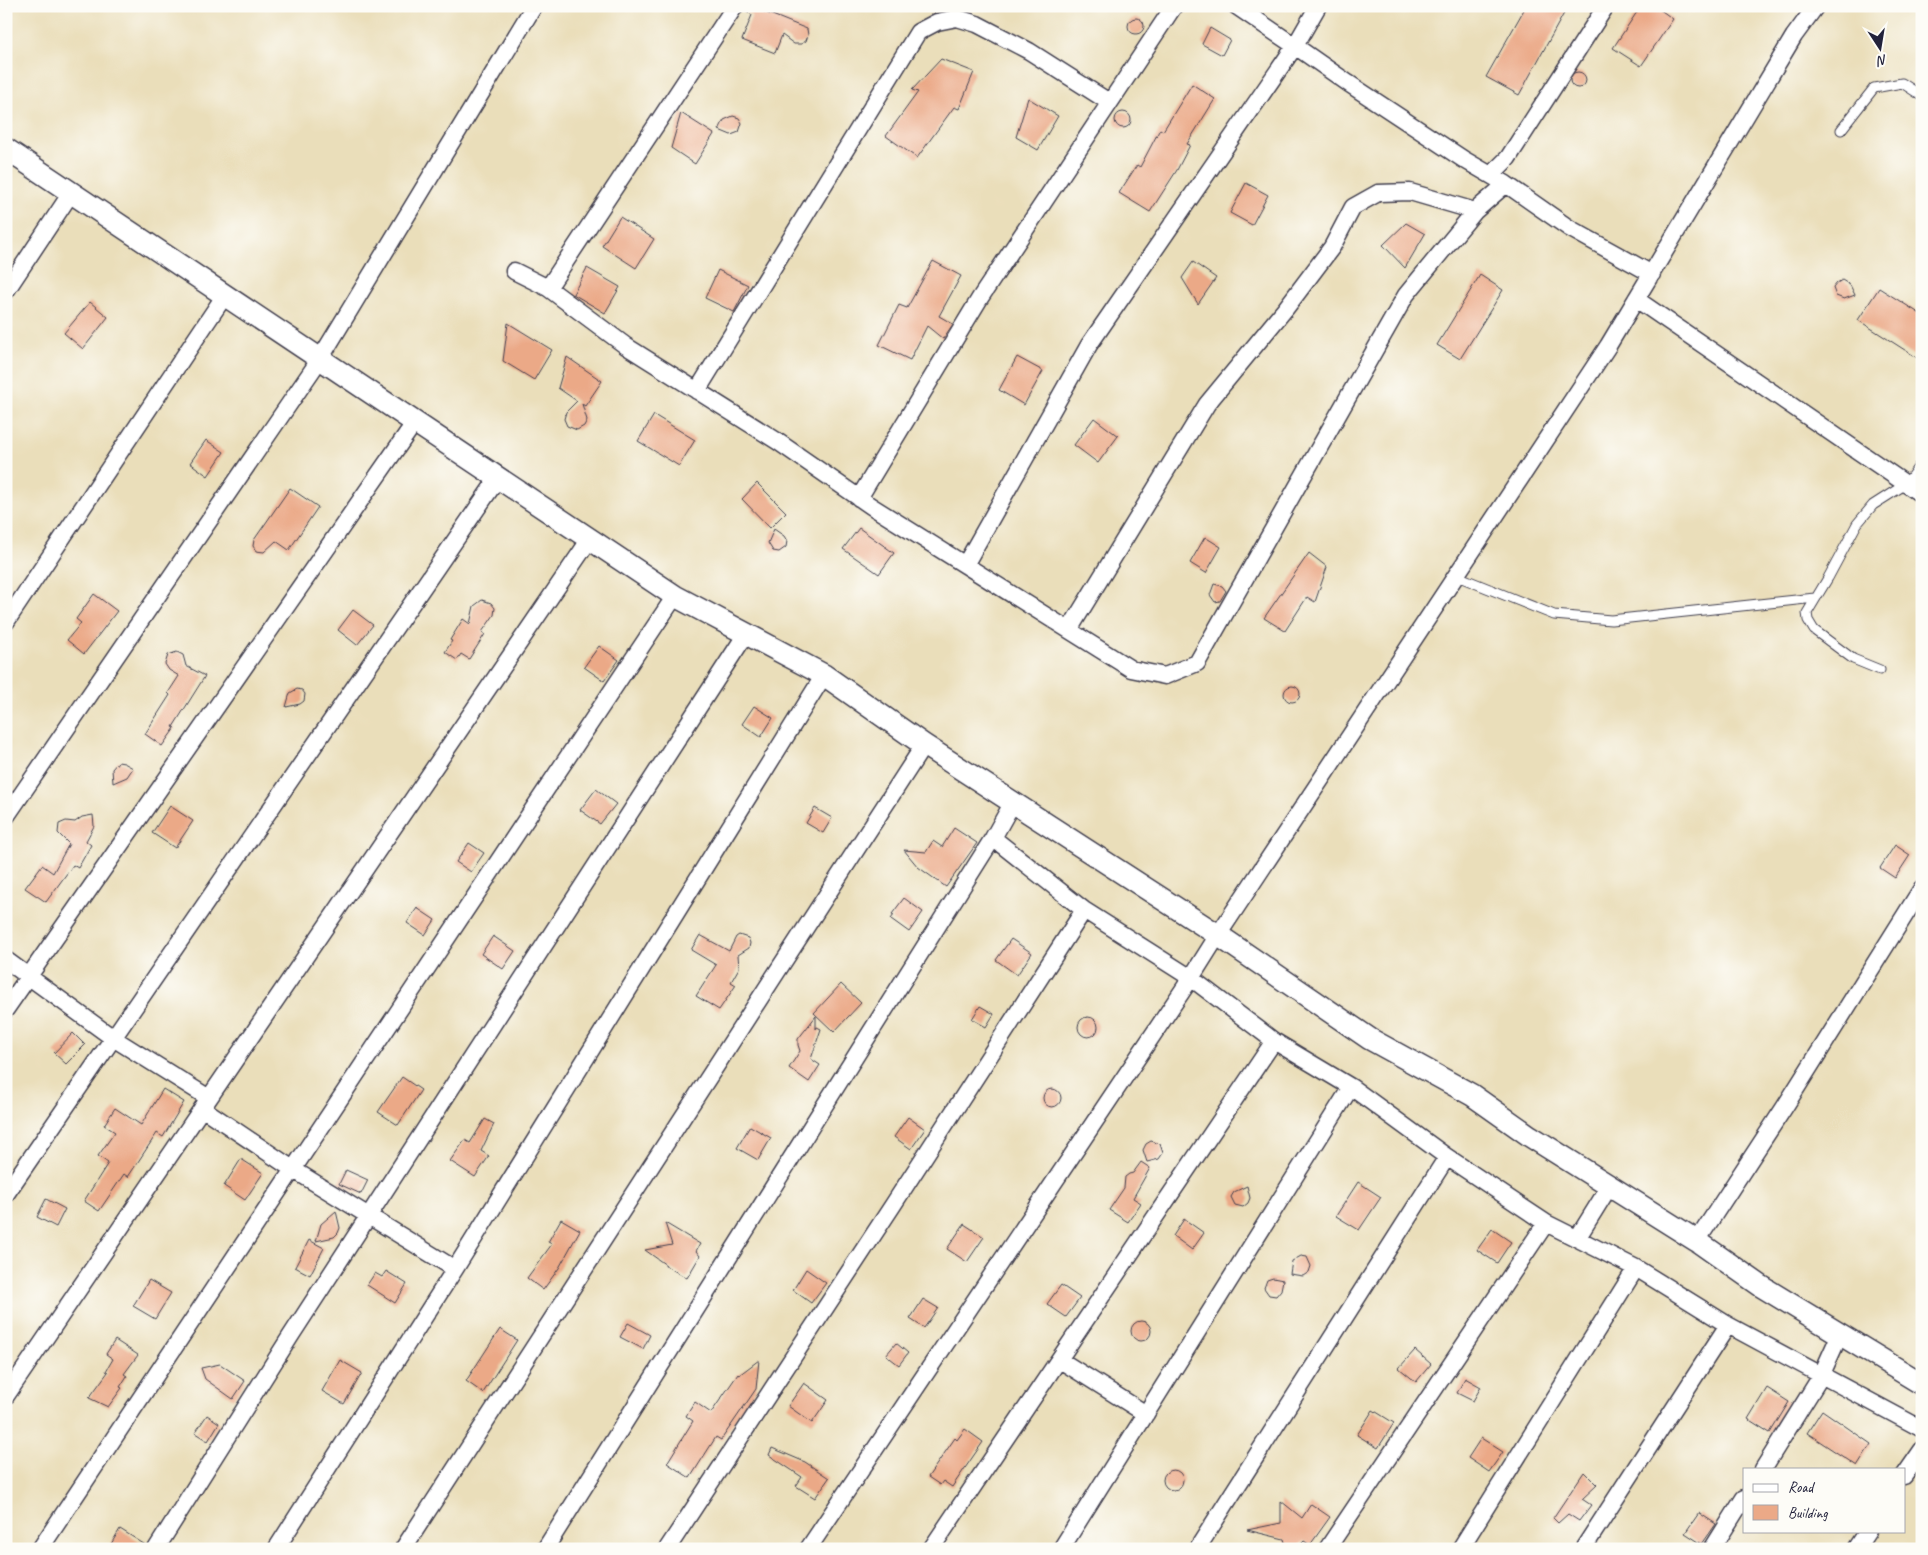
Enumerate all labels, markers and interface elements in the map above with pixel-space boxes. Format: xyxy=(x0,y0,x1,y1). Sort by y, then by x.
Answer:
north arrow xyxy=(1856,22,1906,72)
text: N xyxy=(1874,51,1889,70)
legend xyxy=(1743,1468,1906,1532)
text: Road xyxy=(1788,1478,1815,1497)
text: Building xyxy=(1788,1504,1828,1523)

